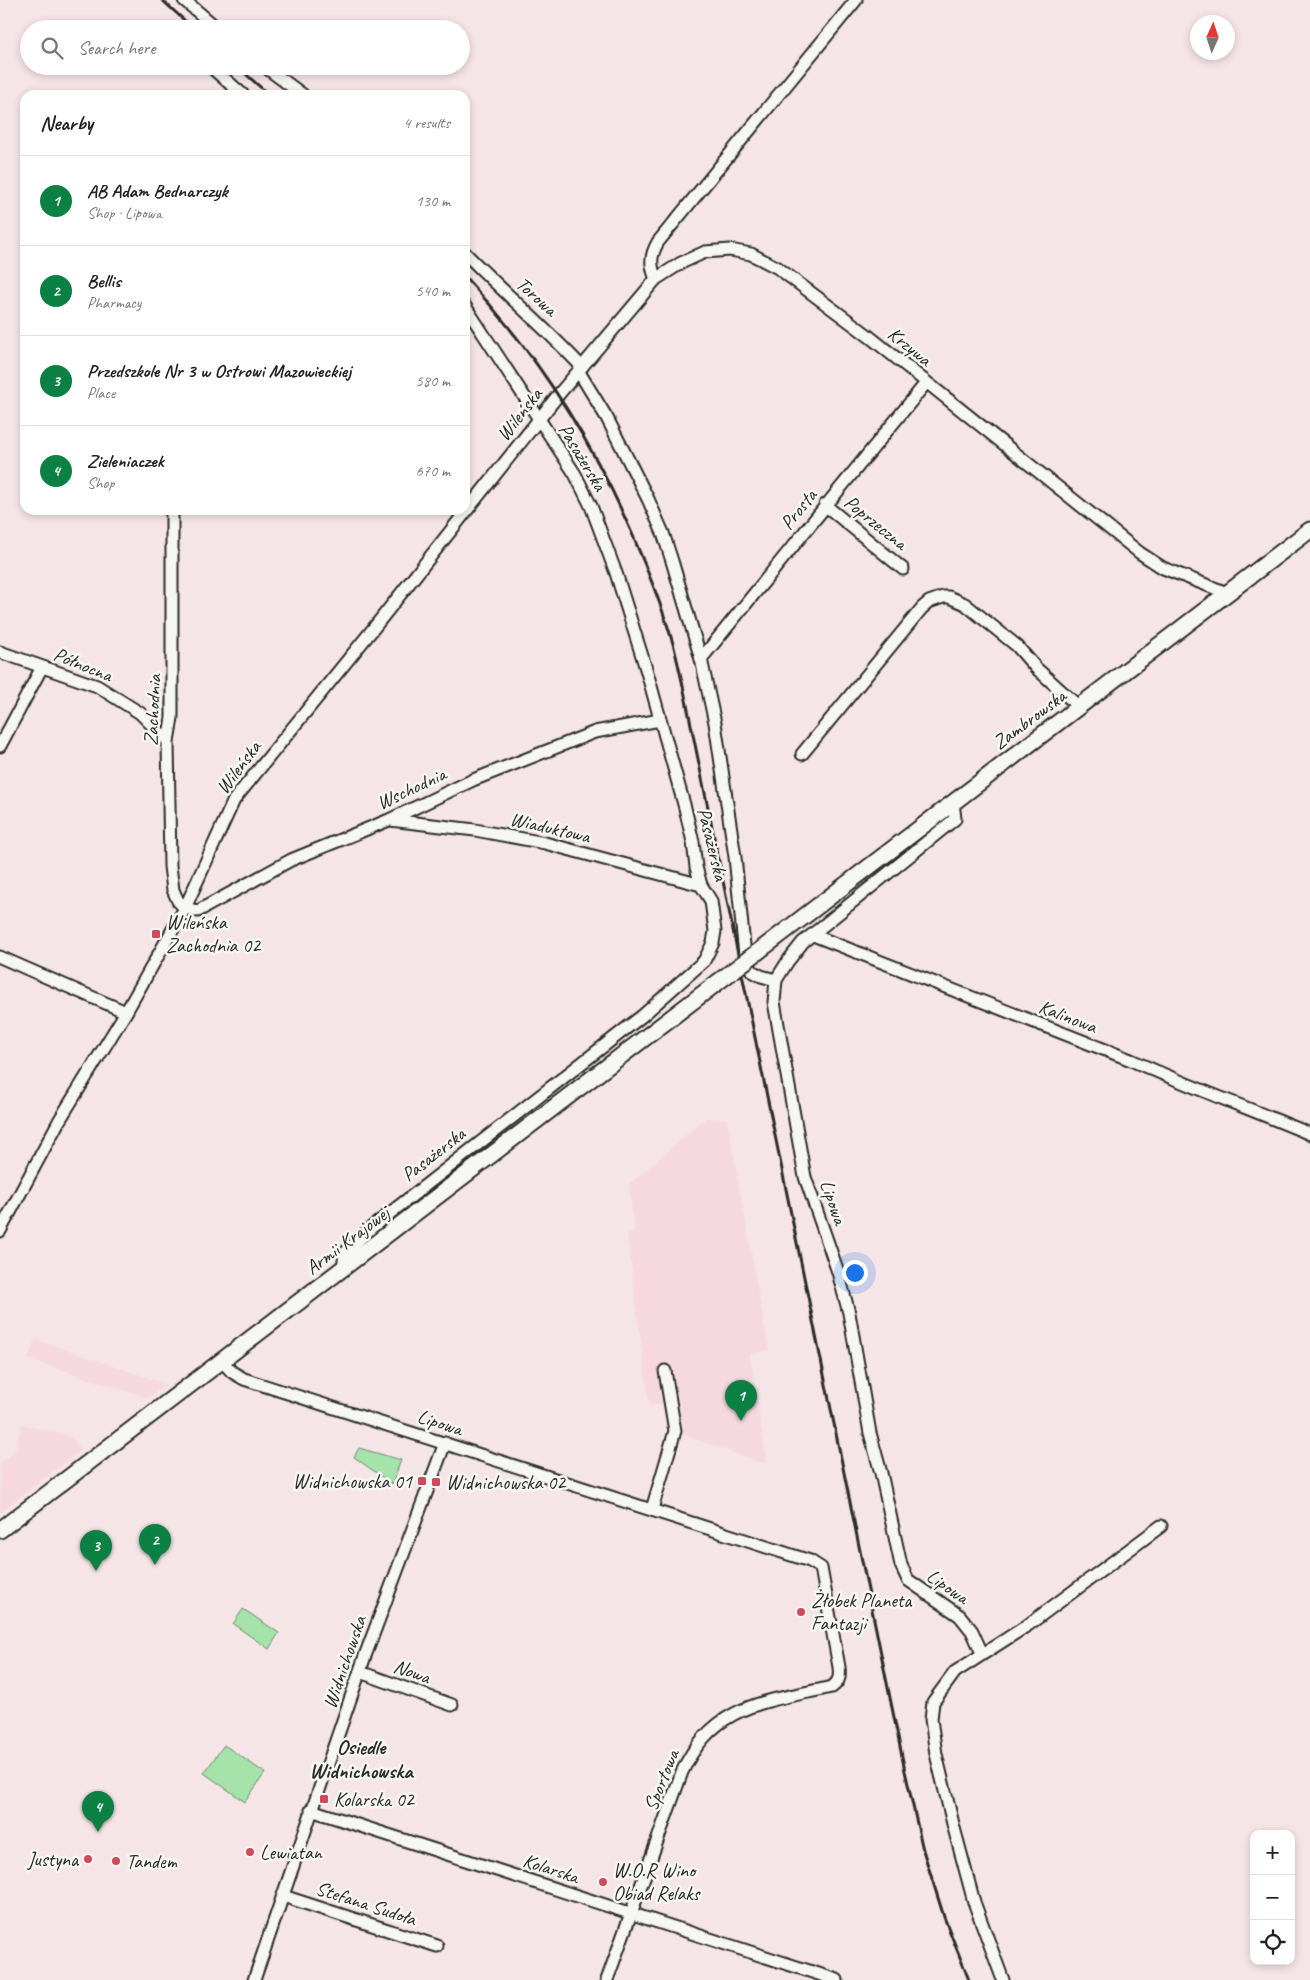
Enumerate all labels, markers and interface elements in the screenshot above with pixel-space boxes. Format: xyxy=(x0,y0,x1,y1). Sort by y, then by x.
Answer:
north arrow xyxy=(1190,15,1235,60)
search box xyxy=(20,20,470,75)
icon: search xyxy=(38,34,66,62)
text: Search here xyxy=(78,36,155,60)
text: Nearby xyxy=(40,110,93,136)
text: 4 results xyxy=(403,113,450,133)
text: AB Adam Bednarczyk xyxy=(87,179,228,203)
text: 1 xyxy=(52,191,60,211)
text: 130 m xyxy=(416,191,450,211)
text: Shop · Lipowa xyxy=(87,203,161,223)
text: Bellis xyxy=(87,269,121,293)
street label: Torowa xyxy=(511,271,564,323)
text: 2 xyxy=(52,281,60,301)
text: 540 m xyxy=(416,281,450,301)
text: Pharmacy xyxy=(87,293,141,313)
street label: Krzywa xyxy=(883,321,938,372)
text: Przedszkole Nr 3 w Ostrowi Mazowieckiej xyxy=(87,359,351,383)
text: 3 xyxy=(52,371,60,391)
text: 580 m xyxy=(416,371,450,391)
street label: Wileńska xyxy=(491,382,549,446)
text: Place xyxy=(87,383,115,403)
street label: Pasażerska xyxy=(553,419,613,497)
text: Zieleniaczek xyxy=(87,449,164,473)
text: 4 xyxy=(52,461,60,481)
text: 670 m xyxy=(416,461,450,481)
text: Shop xyxy=(87,473,114,493)
street label: Prosta xyxy=(775,482,824,535)
street label: Poprzeczna xyxy=(839,489,914,556)
street label: Północna xyxy=(50,641,118,688)
street label: Zachodnia xyxy=(138,672,167,746)
street label: Zambrowska xyxy=(988,683,1072,755)
street label: Wileńska xyxy=(210,735,267,799)
street label: Wschodnia xyxy=(373,761,451,815)
street label: Pasażerska xyxy=(691,805,734,885)
street label: Wiaduktowa xyxy=(508,806,594,849)
place label: Wileńska Zachodnia 02 xyxy=(166,910,262,958)
marker: Wileńska Zachodnia 02 xyxy=(150,928,162,940)
street label: Kalinowa xyxy=(1035,994,1102,1039)
street label: Pasażerska xyxy=(396,1120,472,1187)
street label: Lipowa xyxy=(814,1177,853,1229)
street label: Armii Krajowej xyxy=(300,1199,396,1280)
your location xyxy=(842,1260,868,1286)
pin: 1 xyxy=(725,1380,757,1421)
street label: Lipowa xyxy=(414,1404,467,1442)
place label: Widnichowska 01 xyxy=(293,1469,413,1494)
place label: Widnichowska 02 xyxy=(446,1470,567,1495)
marker: Widnichowska 01 xyxy=(416,1475,428,1487)
marker: Widnichowska 02 xyxy=(430,1476,442,1488)
pin: 2 xyxy=(139,1524,171,1565)
pin: 3 xyxy=(80,1530,112,1571)
street label: Lipowa xyxy=(922,1563,975,1611)
place label: Żłobek Planeta Fantazji xyxy=(811,1588,913,1636)
marker: Żłobek Planeta Fantazji xyxy=(795,1606,807,1618)
street label: Widnichowska xyxy=(317,1611,372,1712)
street label: Nowa xyxy=(390,1653,435,1690)
district label: Osiedle Widnichowska xyxy=(309,1734,414,1784)
street label: Sportowa xyxy=(638,1744,686,1814)
place label: Kolarska 02 xyxy=(334,1787,416,1812)
pin: 4 xyxy=(82,1791,114,1832)
marker: Kolarska 02 xyxy=(318,1793,330,1805)
map controls xyxy=(1250,1830,1295,1965)
button: + xyxy=(1250,1830,1295,1875)
place label: Lewiatan xyxy=(260,1840,323,1865)
marker: Lewiatan xyxy=(244,1846,256,1858)
place label: Justyna xyxy=(27,1847,80,1872)
street label: Kolarska xyxy=(520,1848,583,1890)
place label: Tandem xyxy=(126,1849,177,1874)
marker: Justyna xyxy=(82,1853,94,1865)
marker: Tandem xyxy=(110,1855,122,1867)
place label: W.O.R Wino Obiad Relaks xyxy=(613,1858,702,1906)
button: − xyxy=(1250,1875,1295,1920)
street label: Stefana Sudoła xyxy=(313,1876,420,1932)
marker: W.O.R Wino Obiad Relaks xyxy=(597,1876,609,1888)
button: locate xyxy=(1250,1920,1295,1965)

